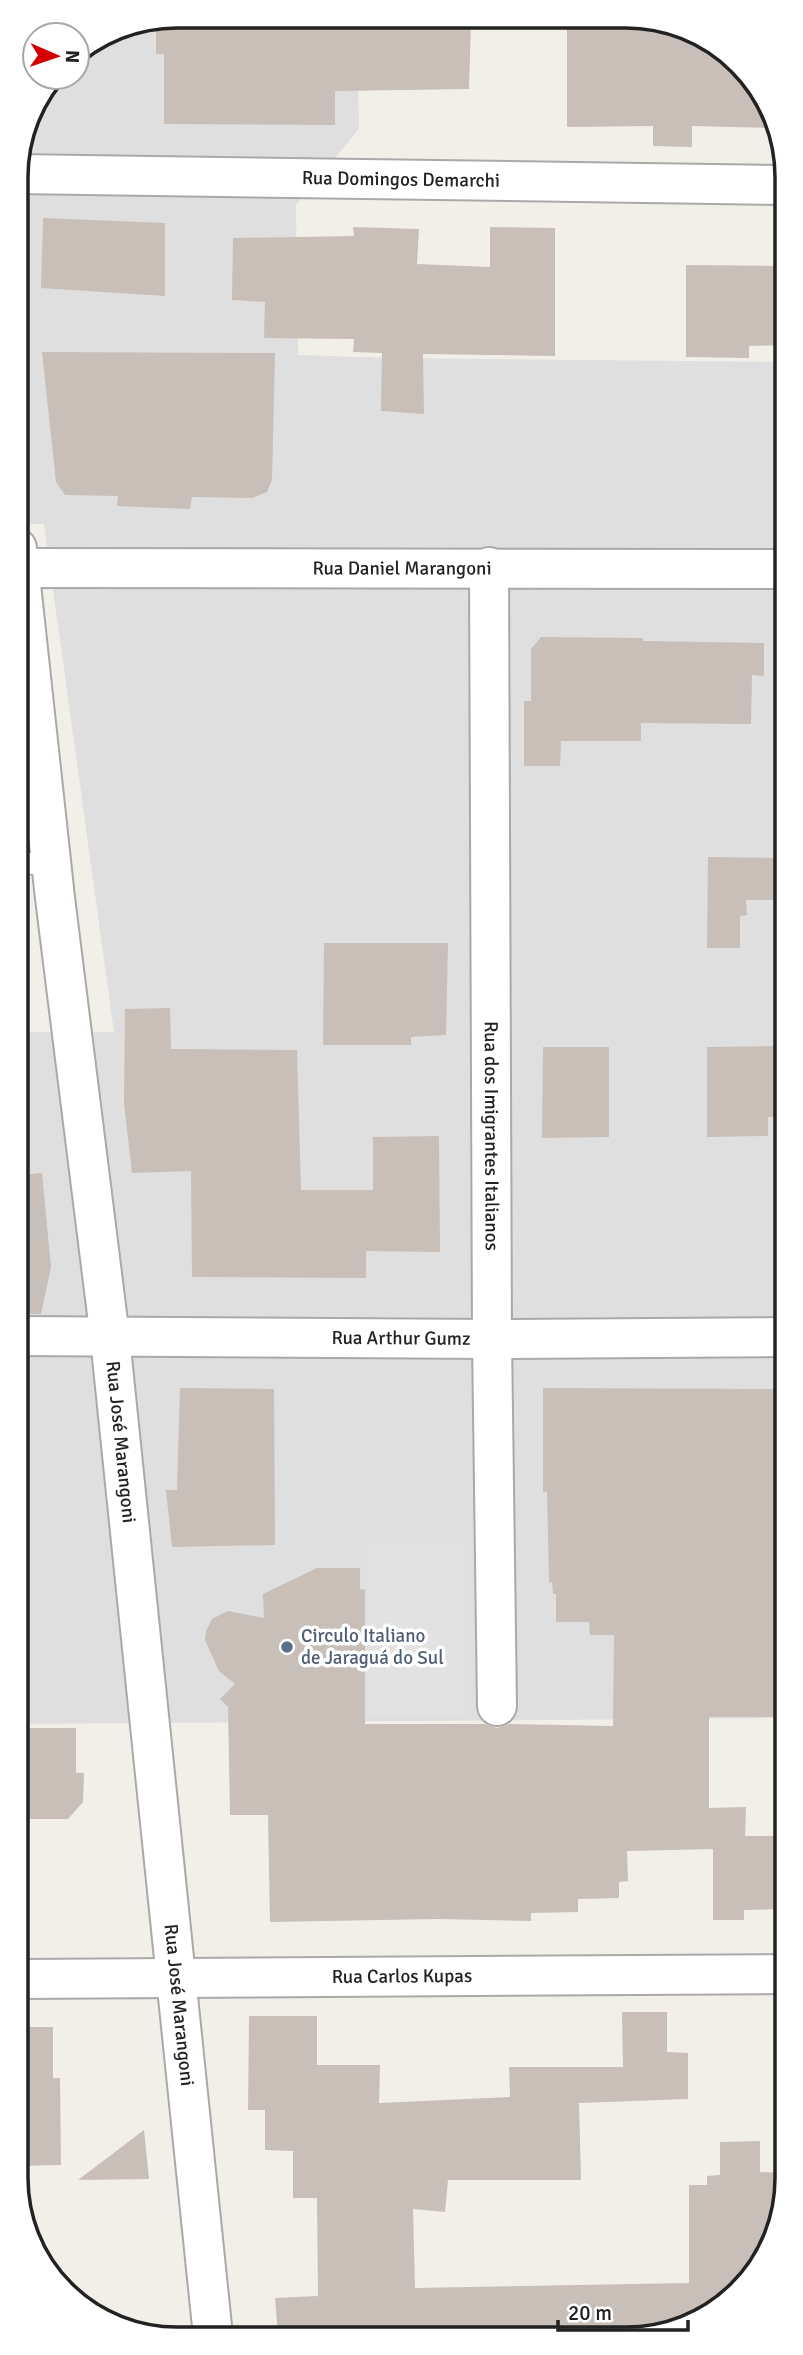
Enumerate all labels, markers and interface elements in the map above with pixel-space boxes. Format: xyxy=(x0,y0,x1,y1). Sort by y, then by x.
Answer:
north arrow xyxy=(21,21,91,91)
text: N xyxy=(60,50,84,64)
street label: Rua Domingos Demarchi xyxy=(302,166,500,193)
street label: Rua Daniel Marangoni xyxy=(312,556,492,581)
street label: Rua dos Imigrantes Italianos xyxy=(479,1021,504,1251)
street label: Rua Arthur Gumz xyxy=(331,1326,471,1351)
street label: Rua José Marangoni xyxy=(100,1360,141,1524)
place label: Circulo Italiano de Jaraguá do Sul xyxy=(301,1624,444,1670)
marker: Circulo Italiano de Jaraguá do Sul xyxy=(279,1639,295,1655)
street label: Rua José Marangoni xyxy=(159,1923,199,2087)
street label: Rua Carlos Kupas xyxy=(332,1964,472,1989)
scale bar xyxy=(558,2288,688,2332)
text: 20 m xyxy=(568,2300,612,2326)

